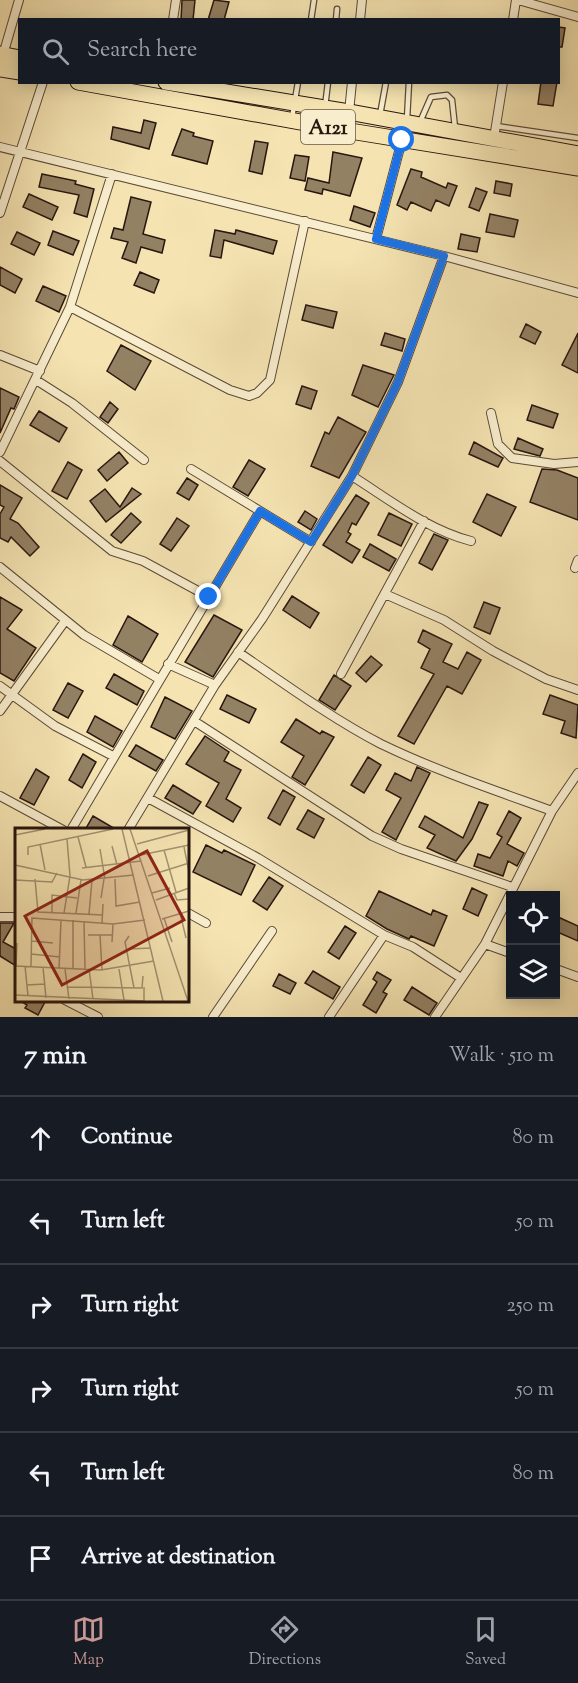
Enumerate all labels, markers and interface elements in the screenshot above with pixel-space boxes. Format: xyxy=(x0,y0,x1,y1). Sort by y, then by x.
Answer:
search box xyxy=(18,18,560,84)
icon: search xyxy=(39,35,72,68)
text: Search here xyxy=(87,35,197,67)
road number: A121 xyxy=(301,110,355,144)
route start xyxy=(388,126,414,152)
route end xyxy=(195,583,221,609)
inset map xyxy=(15,828,189,1002)
map controls xyxy=(506,891,560,999)
button: locate xyxy=(506,891,560,945)
button: layers xyxy=(506,945,560,999)
text: 7 min xyxy=(24,1038,87,1075)
text: Walk · 510 m xyxy=(449,1042,554,1071)
icon: ahead xyxy=(24,1122,57,1155)
text: Continue xyxy=(81,1122,172,1154)
text: 80 m xyxy=(513,1124,554,1153)
icon: left xyxy=(24,1206,57,1239)
text: Turn left xyxy=(81,1206,164,1238)
text: 50 m xyxy=(516,1208,554,1237)
icon: right xyxy=(24,1290,57,1323)
text: Turn right xyxy=(81,1290,178,1322)
text: 250 m xyxy=(506,1292,554,1321)
icon: right xyxy=(24,1374,57,1407)
text: Turn right xyxy=(81,1374,178,1406)
text: 50 m xyxy=(516,1376,554,1405)
icon: left xyxy=(24,1458,57,1491)
text: Turn left xyxy=(81,1458,164,1490)
text: 80 m xyxy=(513,1460,554,1489)
icon: arrive xyxy=(24,1542,57,1575)
text: Arrive at destination xyxy=(81,1542,276,1574)
tab: Map xyxy=(72,1613,105,1672)
tab: Directions xyxy=(249,1613,321,1672)
tab: Saved xyxy=(465,1613,506,1672)

